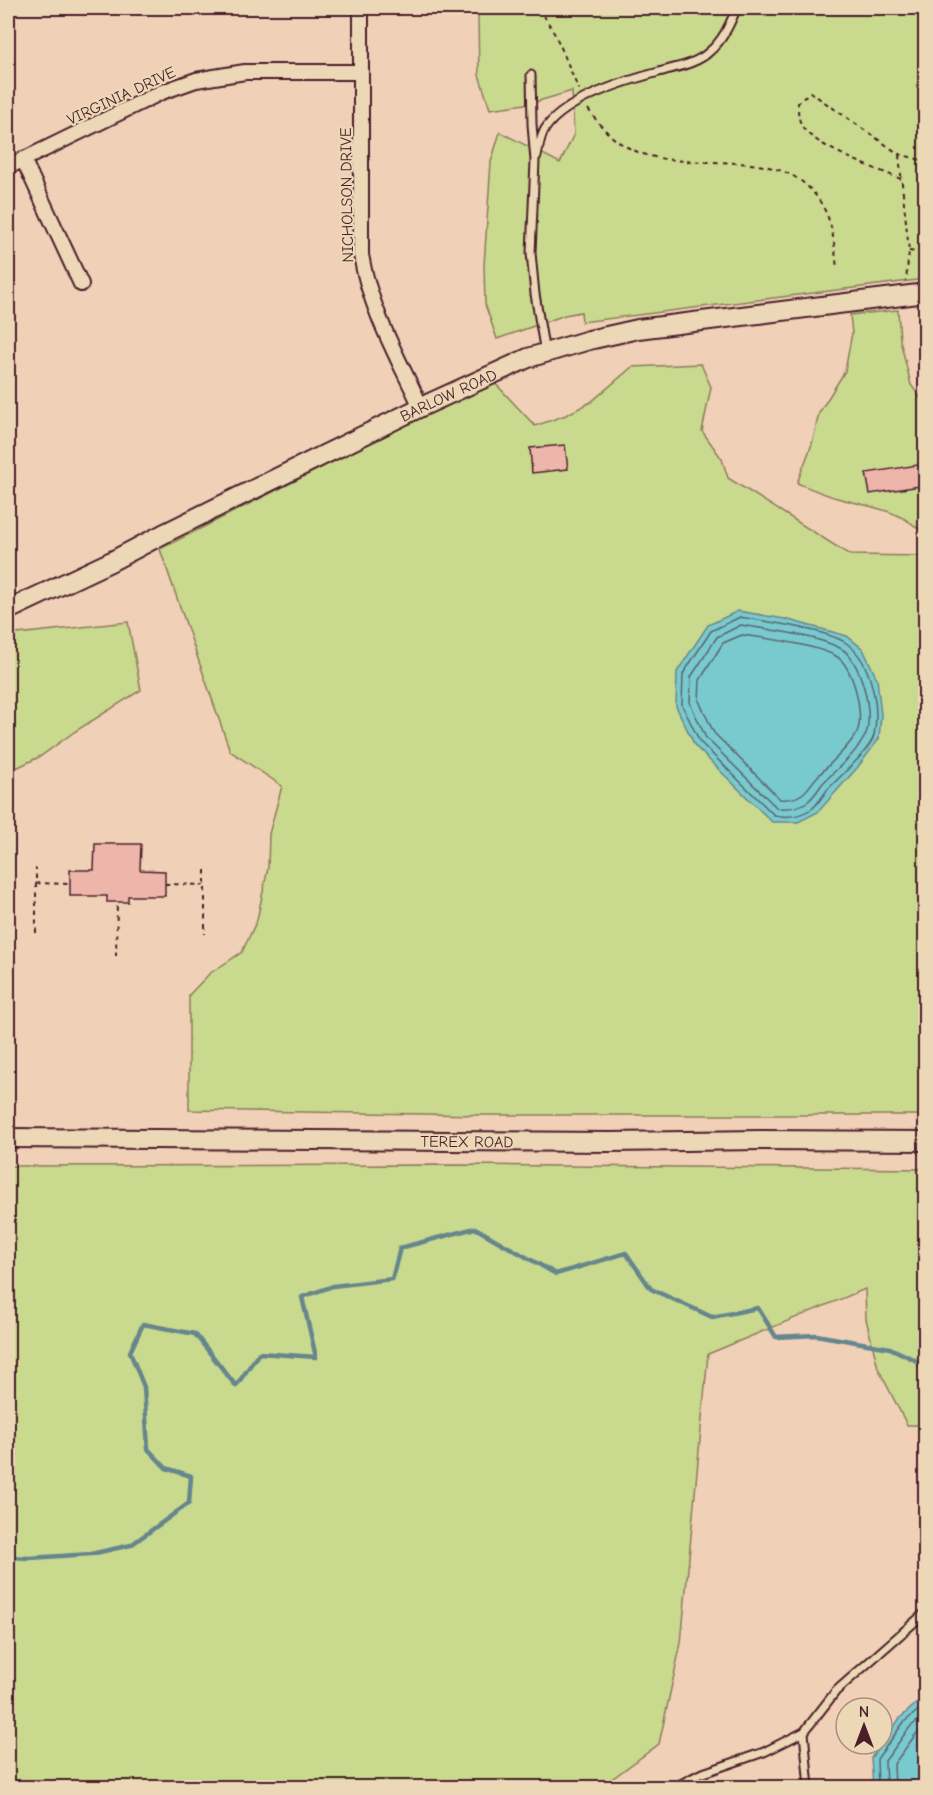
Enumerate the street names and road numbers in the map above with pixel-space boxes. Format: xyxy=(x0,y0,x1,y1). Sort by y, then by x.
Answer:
street label: VIRGINIA DRIVE xyxy=(64,63,179,129)
street label: NICHOLSON DRIVE xyxy=(337,127,357,263)
street label: BARLOW ROAD xyxy=(397,366,500,426)
street label: TEREX ROAD xyxy=(421,1133,513,1151)

